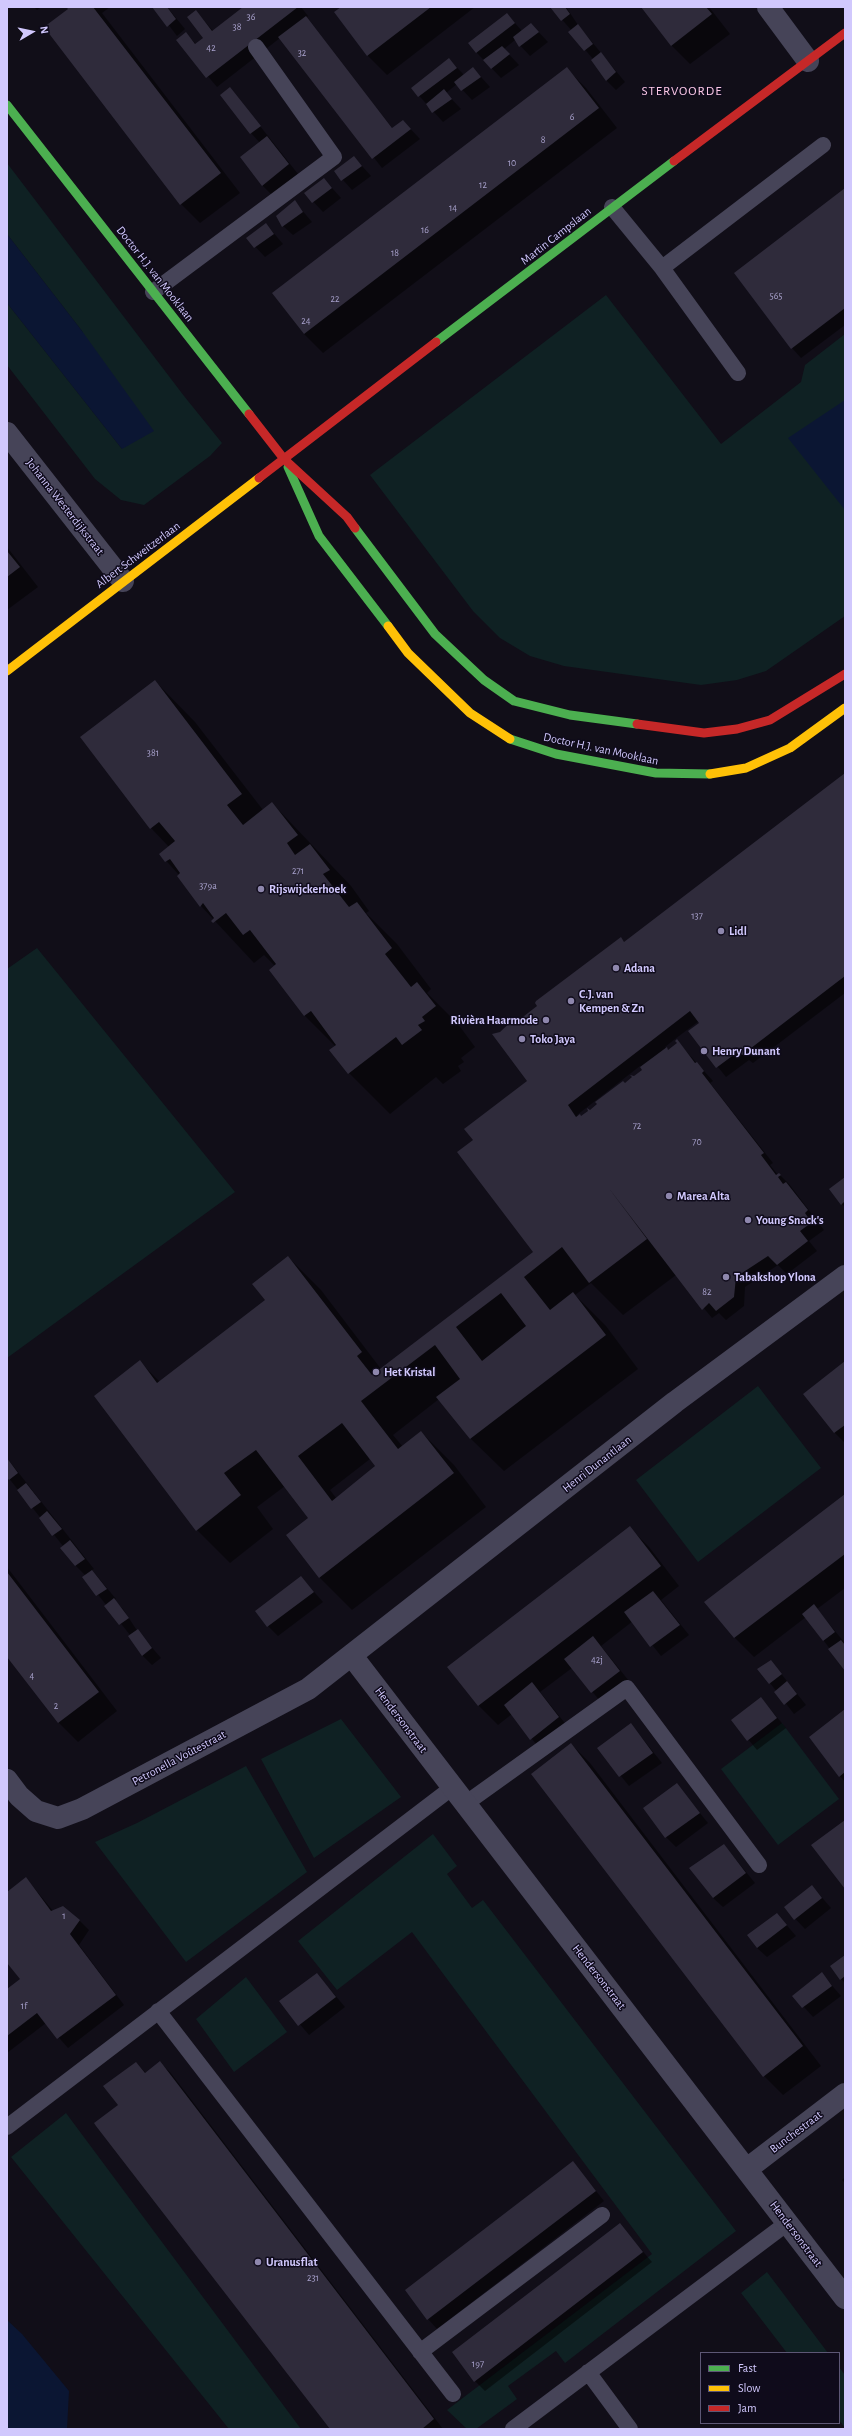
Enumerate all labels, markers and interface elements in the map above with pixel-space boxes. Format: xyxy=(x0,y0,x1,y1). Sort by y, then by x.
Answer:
house number: 36 xyxy=(247,11,255,23)
north arrow xyxy=(12,12,52,52)
house number: 38 xyxy=(233,21,241,33)
text: N xyxy=(38,25,50,35)
house number: 42 xyxy=(206,42,216,54)
house number: 32 xyxy=(298,47,306,59)
district label: STERVOORDE xyxy=(642,83,722,99)
house number: 6 xyxy=(570,111,574,123)
house number: 8 xyxy=(541,134,545,146)
house number: 10 xyxy=(508,157,516,169)
house number: 12 xyxy=(479,179,487,191)
house number: 14 xyxy=(449,202,457,214)
street label: Martin Campslaan xyxy=(518,204,594,268)
street label: Doctor H.J. van Mooklaan xyxy=(113,223,197,325)
house number: 16 xyxy=(421,224,429,236)
house number: 18 xyxy=(391,247,399,259)
house number: 565 xyxy=(769,290,783,302)
house number: 22 xyxy=(330,293,340,305)
house number: 24 xyxy=(301,315,311,327)
street label: Johanna Westerdijkstraat xyxy=(23,456,107,558)
street label: Albert Schweitzerlaan xyxy=(93,519,183,591)
street label: Doctor H.J. van Mooklaan xyxy=(542,730,660,768)
house number: 381 xyxy=(147,747,159,759)
house number: 271 xyxy=(292,865,304,877)
house number: 379a xyxy=(199,880,217,892)
place label: Rijswijckerhoek xyxy=(269,882,346,896)
marker: Rijswijckerhoek xyxy=(256,884,266,894)
house number: 137 xyxy=(691,910,703,922)
place label: Lidl xyxy=(729,924,747,938)
marker: Lidl xyxy=(716,926,726,936)
place label: Adana xyxy=(624,961,655,975)
marker: Adana xyxy=(611,963,621,973)
place label: C.J. van Kempen & Zn xyxy=(579,987,644,1015)
marker: C.J. van Kempen & Zn xyxy=(566,996,576,1006)
place label: Rivièra Haarmode xyxy=(451,1013,538,1027)
marker: Rivièra Haarmode xyxy=(541,1015,551,1025)
place label: Toko Jaya xyxy=(530,1032,575,1046)
marker: Toko Jaya xyxy=(517,1034,527,1044)
place label: Henry Dunant xyxy=(712,1044,780,1058)
marker: Henry Dunant xyxy=(699,1046,709,1056)
house number: 72 xyxy=(633,1120,641,1132)
house number: 70 xyxy=(692,1136,702,1148)
place label: Marea Alta xyxy=(677,1189,730,1203)
marker: Marea Alta xyxy=(664,1191,674,1201)
place label: Young Snack's xyxy=(756,1213,824,1227)
marker: Young Snack's xyxy=(743,1215,753,1225)
place label: Tabakshop Ylona xyxy=(734,1270,816,1284)
marker: Tabakshop Ylona xyxy=(721,1272,731,1282)
house number: 82 xyxy=(702,1286,712,1298)
place label: Het Kristal xyxy=(384,1365,435,1379)
marker: Het Kristal xyxy=(371,1367,381,1377)
street label: Henri Dunantlaan xyxy=(560,1433,634,1495)
house number: 42j xyxy=(591,1654,603,1666)
house number: 4 xyxy=(30,1670,34,1682)
street label: Hendersonstraat xyxy=(372,1684,430,1756)
house number: 2 xyxy=(54,1700,58,1712)
street label: Petronella Voûtestraat xyxy=(130,1727,228,1789)
house number: 1 xyxy=(62,1910,66,1922)
street label: Hendersonstraat xyxy=(569,1942,629,2012)
house number: 1f xyxy=(21,2000,27,2012)
street label: Bunchestraat xyxy=(767,2108,825,2156)
street label: Hendersonstraat xyxy=(767,2198,825,2270)
place label: Uranusflat xyxy=(266,2255,318,2269)
marker: Uranusflat xyxy=(253,2257,263,2267)
house number: 231 xyxy=(307,2272,319,2284)
legend xyxy=(700,2352,840,2424)
house number: 197 xyxy=(472,2358,484,2370)
text: Fast xyxy=(738,2362,757,2374)
text: Slow xyxy=(738,2382,760,2394)
text: Jam xyxy=(738,2402,757,2414)

